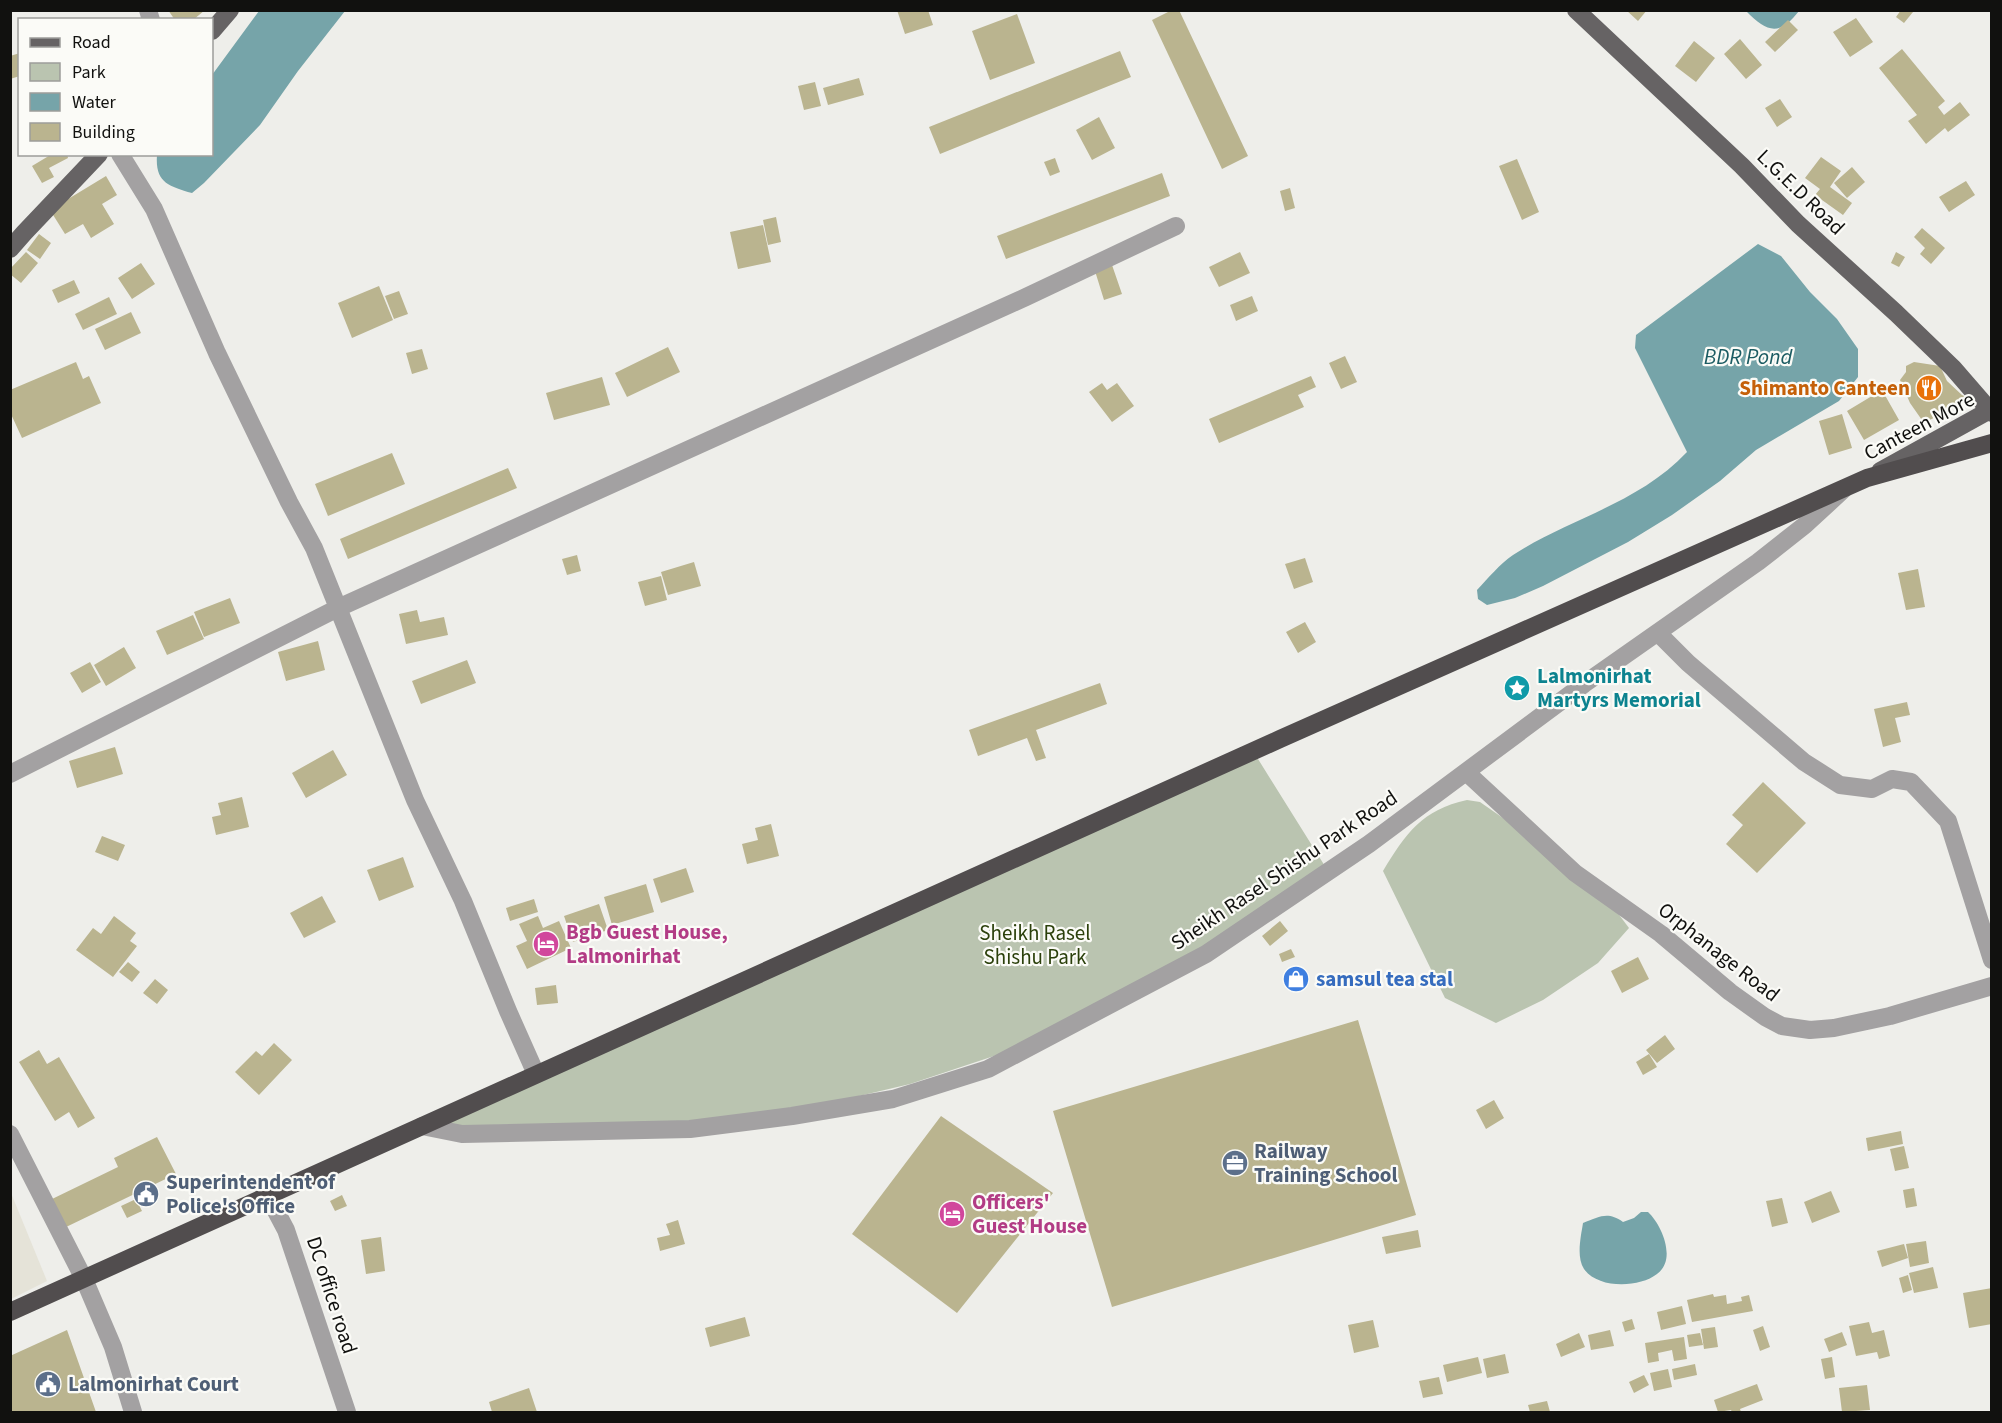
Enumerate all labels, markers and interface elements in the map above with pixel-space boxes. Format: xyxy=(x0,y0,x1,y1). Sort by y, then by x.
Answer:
legend xyxy=(18,18,213,156)
text: Road xyxy=(72,30,111,55)
text: Park xyxy=(72,60,106,85)
text: Water xyxy=(72,90,116,115)
text: Building xyxy=(72,120,135,145)
street label: L.G.E.D Road xyxy=(1750,142,1852,242)
water label: BDR Pond xyxy=(1704,341,1794,373)
place label: Shimanto Canteen xyxy=(1739,373,1910,403)
restaurant icon: Shimanto Canteen xyxy=(1914,373,1944,403)
street label: Canteen More xyxy=(1858,384,1980,468)
place label: Lalmonirhat Martyrs Memorial xyxy=(1537,661,1701,715)
place icon: Lalmonirhat Martyrs Memorial xyxy=(1502,673,1532,703)
street label: Sheikh Rasel Shishu Park Road xyxy=(1165,783,1403,957)
street label: Orphanage Road xyxy=(1652,895,1786,1009)
place label: Bgb Guest House, Lalmonirhat xyxy=(566,917,728,971)
park label: Sheikh Rasel Shishu Park xyxy=(979,918,1091,972)
hotel icon: Bgb Guest House, Lalmonirhat xyxy=(531,929,561,959)
shop icon: samsul tea stal xyxy=(1281,964,1311,994)
place label: samsul tea stal xyxy=(1316,964,1453,994)
place label: Railway Training School xyxy=(1254,1136,1397,1190)
office icon: Railway Training School xyxy=(1220,1148,1250,1178)
place label: Superintendent of Police's Office xyxy=(166,1167,336,1221)
public building icon: Superintendent of Police's Office xyxy=(131,1179,161,1209)
place label: Officers' Guest House xyxy=(972,1187,1087,1241)
hotel icon: Officers' Guest House xyxy=(937,1199,967,1229)
street label: DC office road xyxy=(299,1232,365,1358)
public building icon: Lalmonirhat Court xyxy=(33,1369,63,1399)
place label: Lalmonirhat Court xyxy=(68,1369,239,1399)

